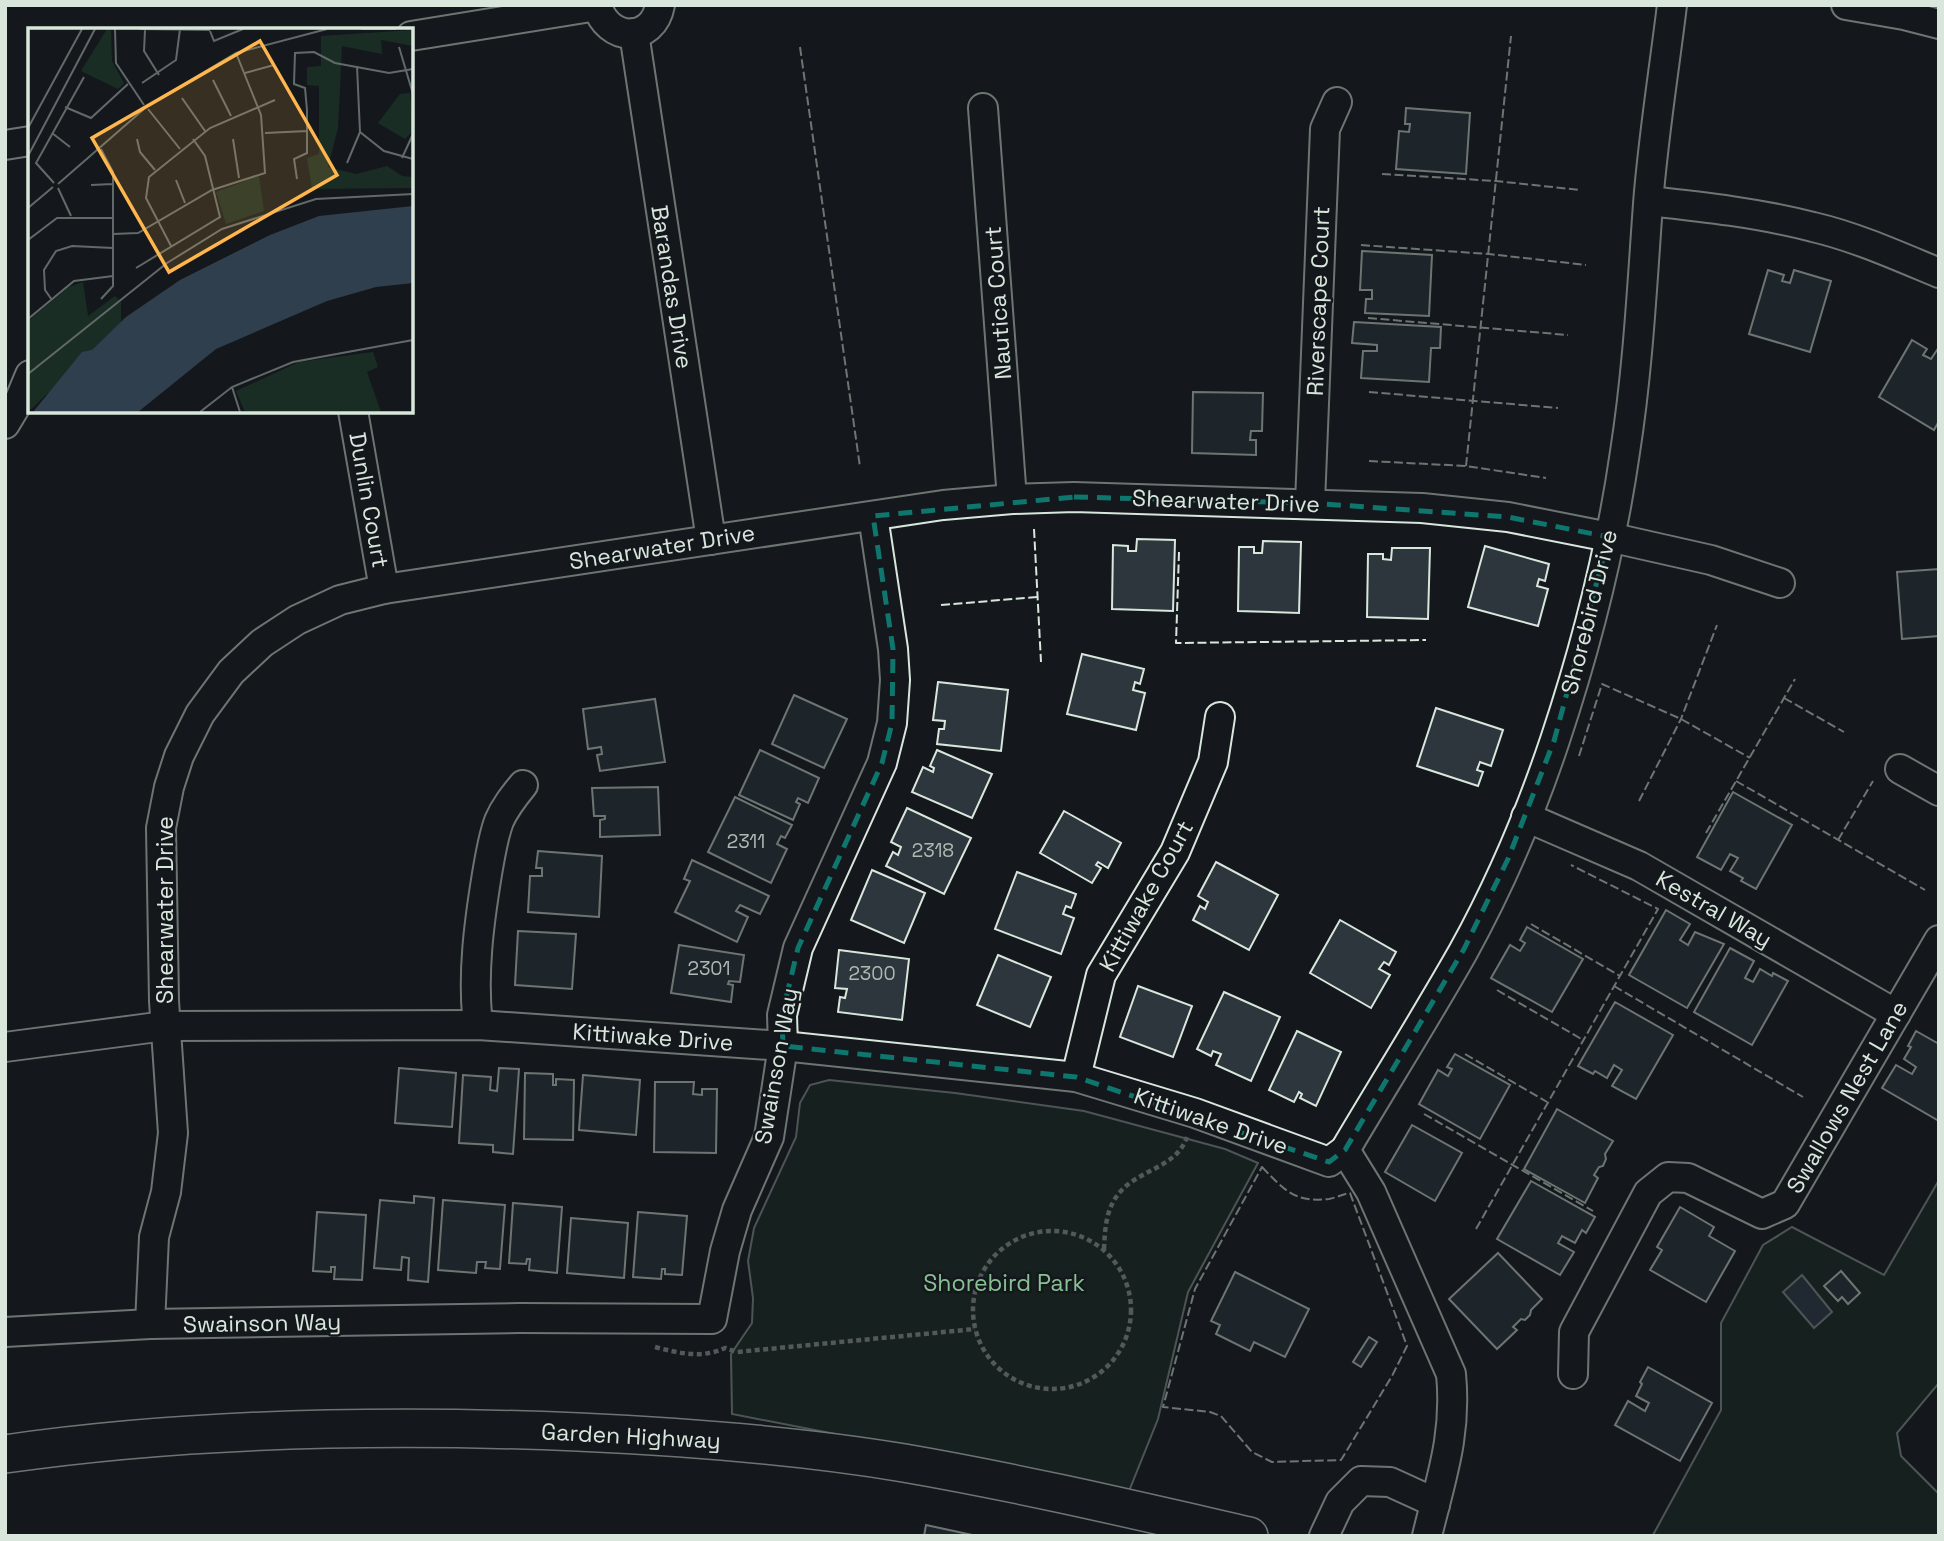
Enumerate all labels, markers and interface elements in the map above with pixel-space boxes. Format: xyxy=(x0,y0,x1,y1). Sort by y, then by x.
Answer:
inset map xyxy=(28,28,413,413)
street label: Barandas Drive xyxy=(644,203,700,371)
street label: Riverscape Court xyxy=(1300,206,1336,396)
street label: Nautica Court xyxy=(978,225,1018,381)
street label: Dunlin Court xyxy=(342,430,396,570)
street label: Shearwater Drive xyxy=(1132,483,1320,519)
street label: Shearwater Drive xyxy=(567,517,757,577)
street label: Shorebird Drive xyxy=(1554,526,1624,698)
street label: Kittiwake Court xyxy=(1092,815,1200,977)
street label: Shearwater Drive xyxy=(150,816,180,1004)
house number: 2311 xyxy=(727,829,765,854)
house number: 2318 xyxy=(912,838,954,863)
street label: Kestral Way xyxy=(1650,864,1778,954)
house number: 2301 xyxy=(688,956,731,981)
house number: 2300 xyxy=(848,961,896,986)
street label: Swainson Way xyxy=(747,985,805,1147)
street label: Swallows Nest Lane xyxy=(1780,995,1914,1199)
street label: Kittiwake Drive xyxy=(572,1016,734,1058)
street label: Kittiwake Drive xyxy=(1130,1081,1292,1161)
park label: Shorebird Park xyxy=(923,1268,1085,1298)
street label: Swainson Way xyxy=(183,1307,341,1339)
street label: Garden Highway xyxy=(540,1416,722,1456)

